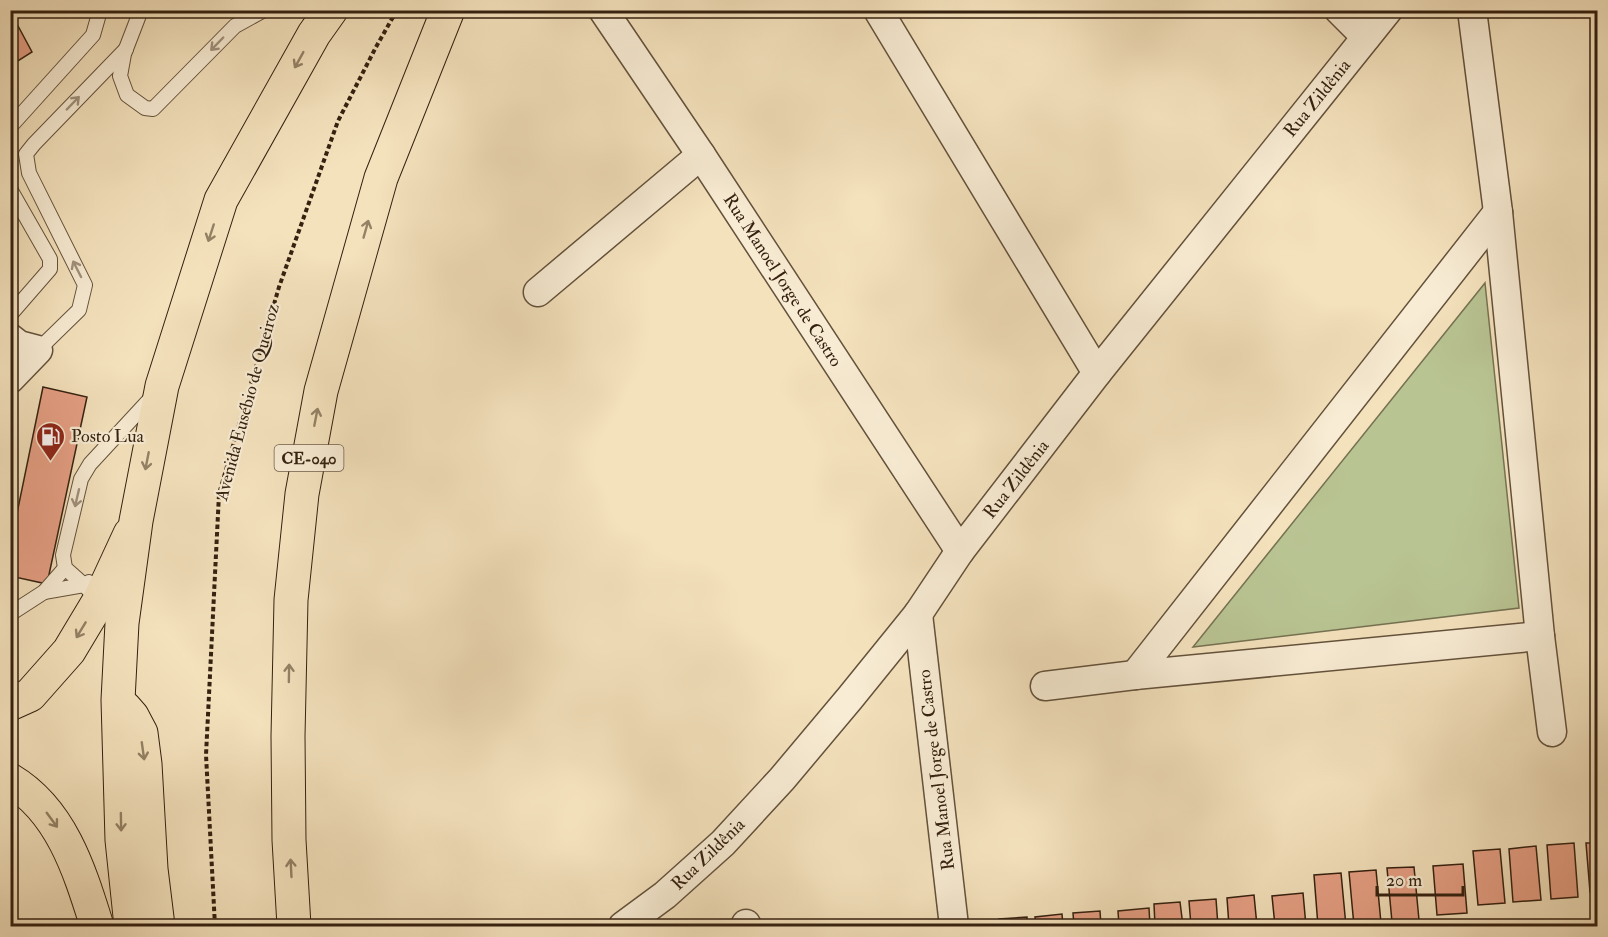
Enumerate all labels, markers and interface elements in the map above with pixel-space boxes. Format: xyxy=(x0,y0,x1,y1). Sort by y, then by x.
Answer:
one-way arrow xyxy=(210,36,224,51)
one-way arrow xyxy=(293,51,305,68)
street label: Rua Zildênia xyxy=(1279,54,1356,142)
one-way arrow xyxy=(66,96,80,111)
street label: Rua Manoel Jorge de Castro xyxy=(718,189,847,372)
one-way arrow xyxy=(361,220,373,239)
one-way arrow xyxy=(205,223,216,242)
one-way arrow xyxy=(70,260,82,278)
street label: Avenida Eusébio de Queiroz xyxy=(210,301,285,504)
one-way arrow xyxy=(311,408,322,427)
fuel station icon: Posto Lua xyxy=(34,420,66,462)
place label: Posto Lua xyxy=(71,425,144,448)
street label: Rua Zildênia xyxy=(978,435,1055,523)
road number: CE-040 xyxy=(274,445,344,471)
one-way arrow xyxy=(141,450,152,470)
one-way arrow xyxy=(70,488,82,507)
one-way arrow xyxy=(75,621,87,638)
one-way arrow xyxy=(284,664,295,684)
street label: Rua Manoel Jorge de Castro xyxy=(913,668,960,872)
one-way arrow xyxy=(138,741,149,760)
one-way arrow xyxy=(115,811,127,831)
one-way arrow xyxy=(46,812,58,828)
street label: Rua Zildênia xyxy=(667,813,751,895)
one-way arrow xyxy=(285,859,296,879)
scale bar xyxy=(1377,859,1462,897)
text: 20 m xyxy=(1386,869,1422,892)

